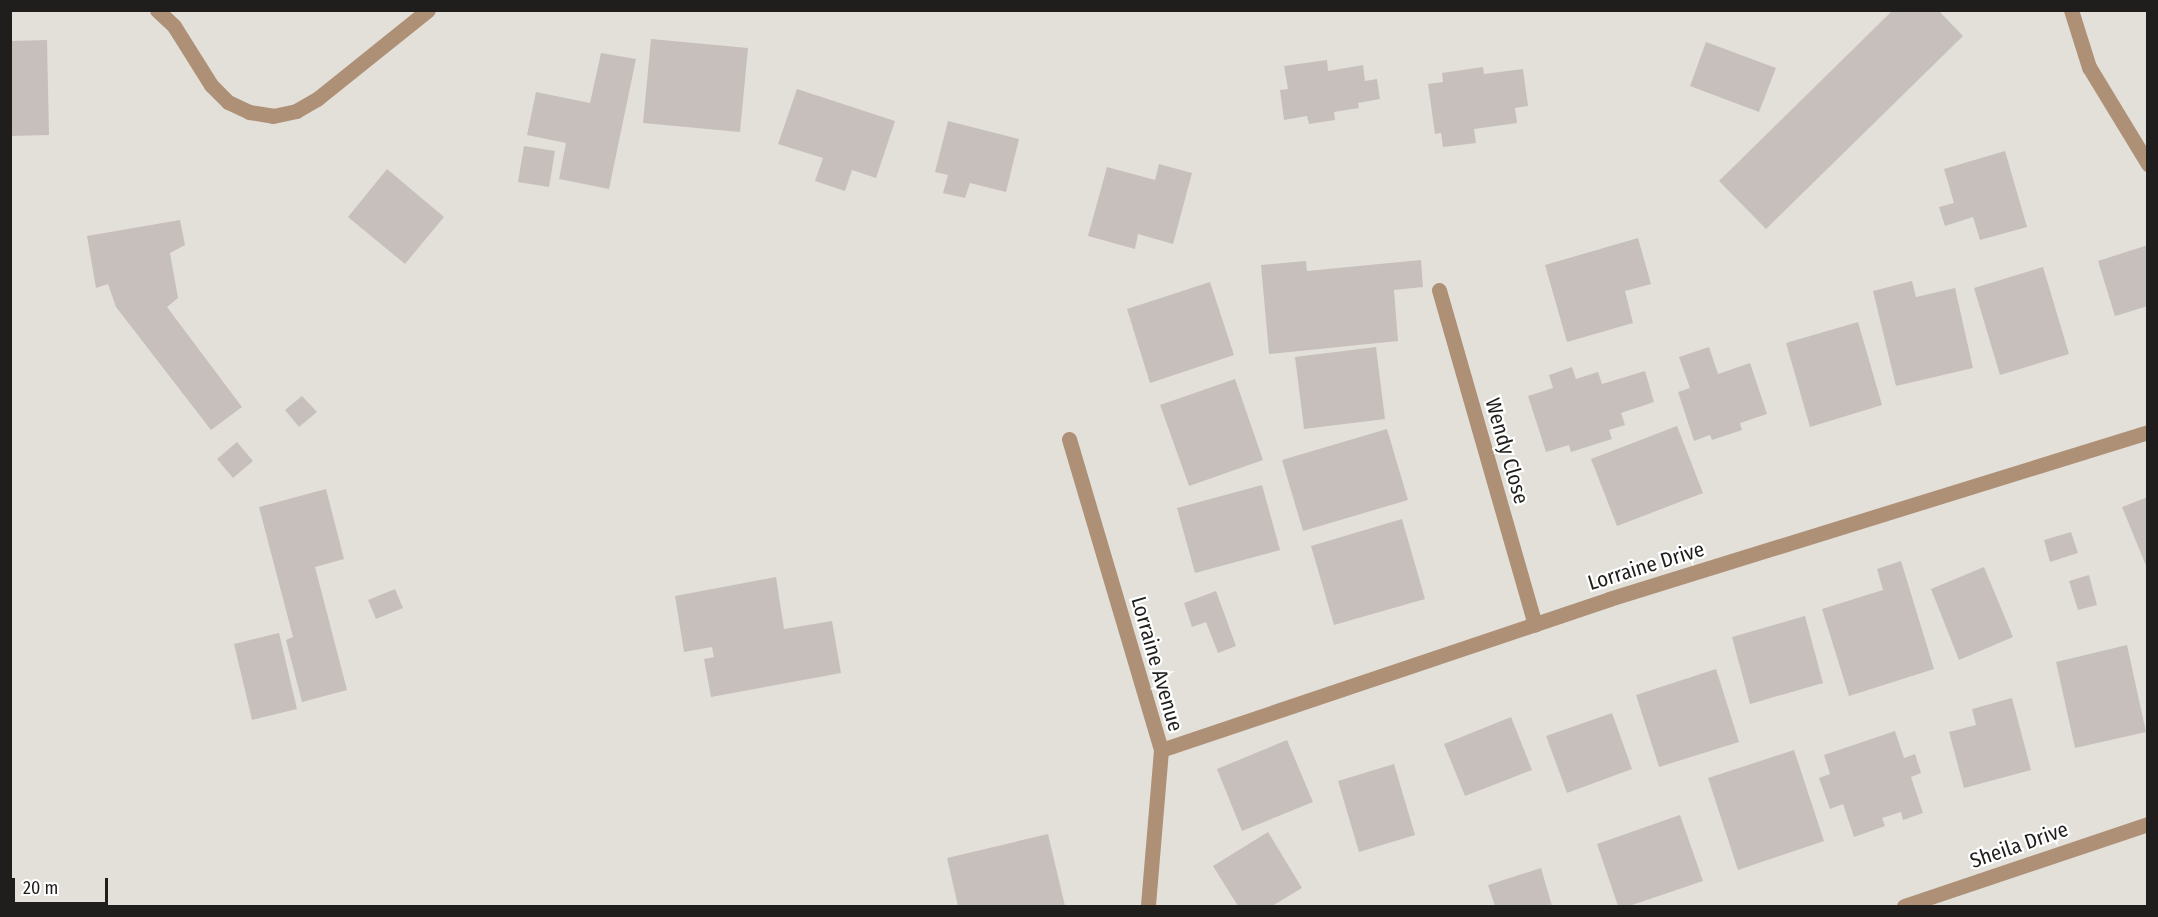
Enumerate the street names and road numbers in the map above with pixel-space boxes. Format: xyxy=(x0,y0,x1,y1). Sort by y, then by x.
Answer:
street label: Wendy Close xyxy=(1480,395,1534,507)
street label: Lorraine Drive xyxy=(1585,536,1707,596)
street label: Lorraine Avenue xyxy=(1126,594,1188,734)
street label: Sheila Drive xyxy=(1967,816,2071,874)

